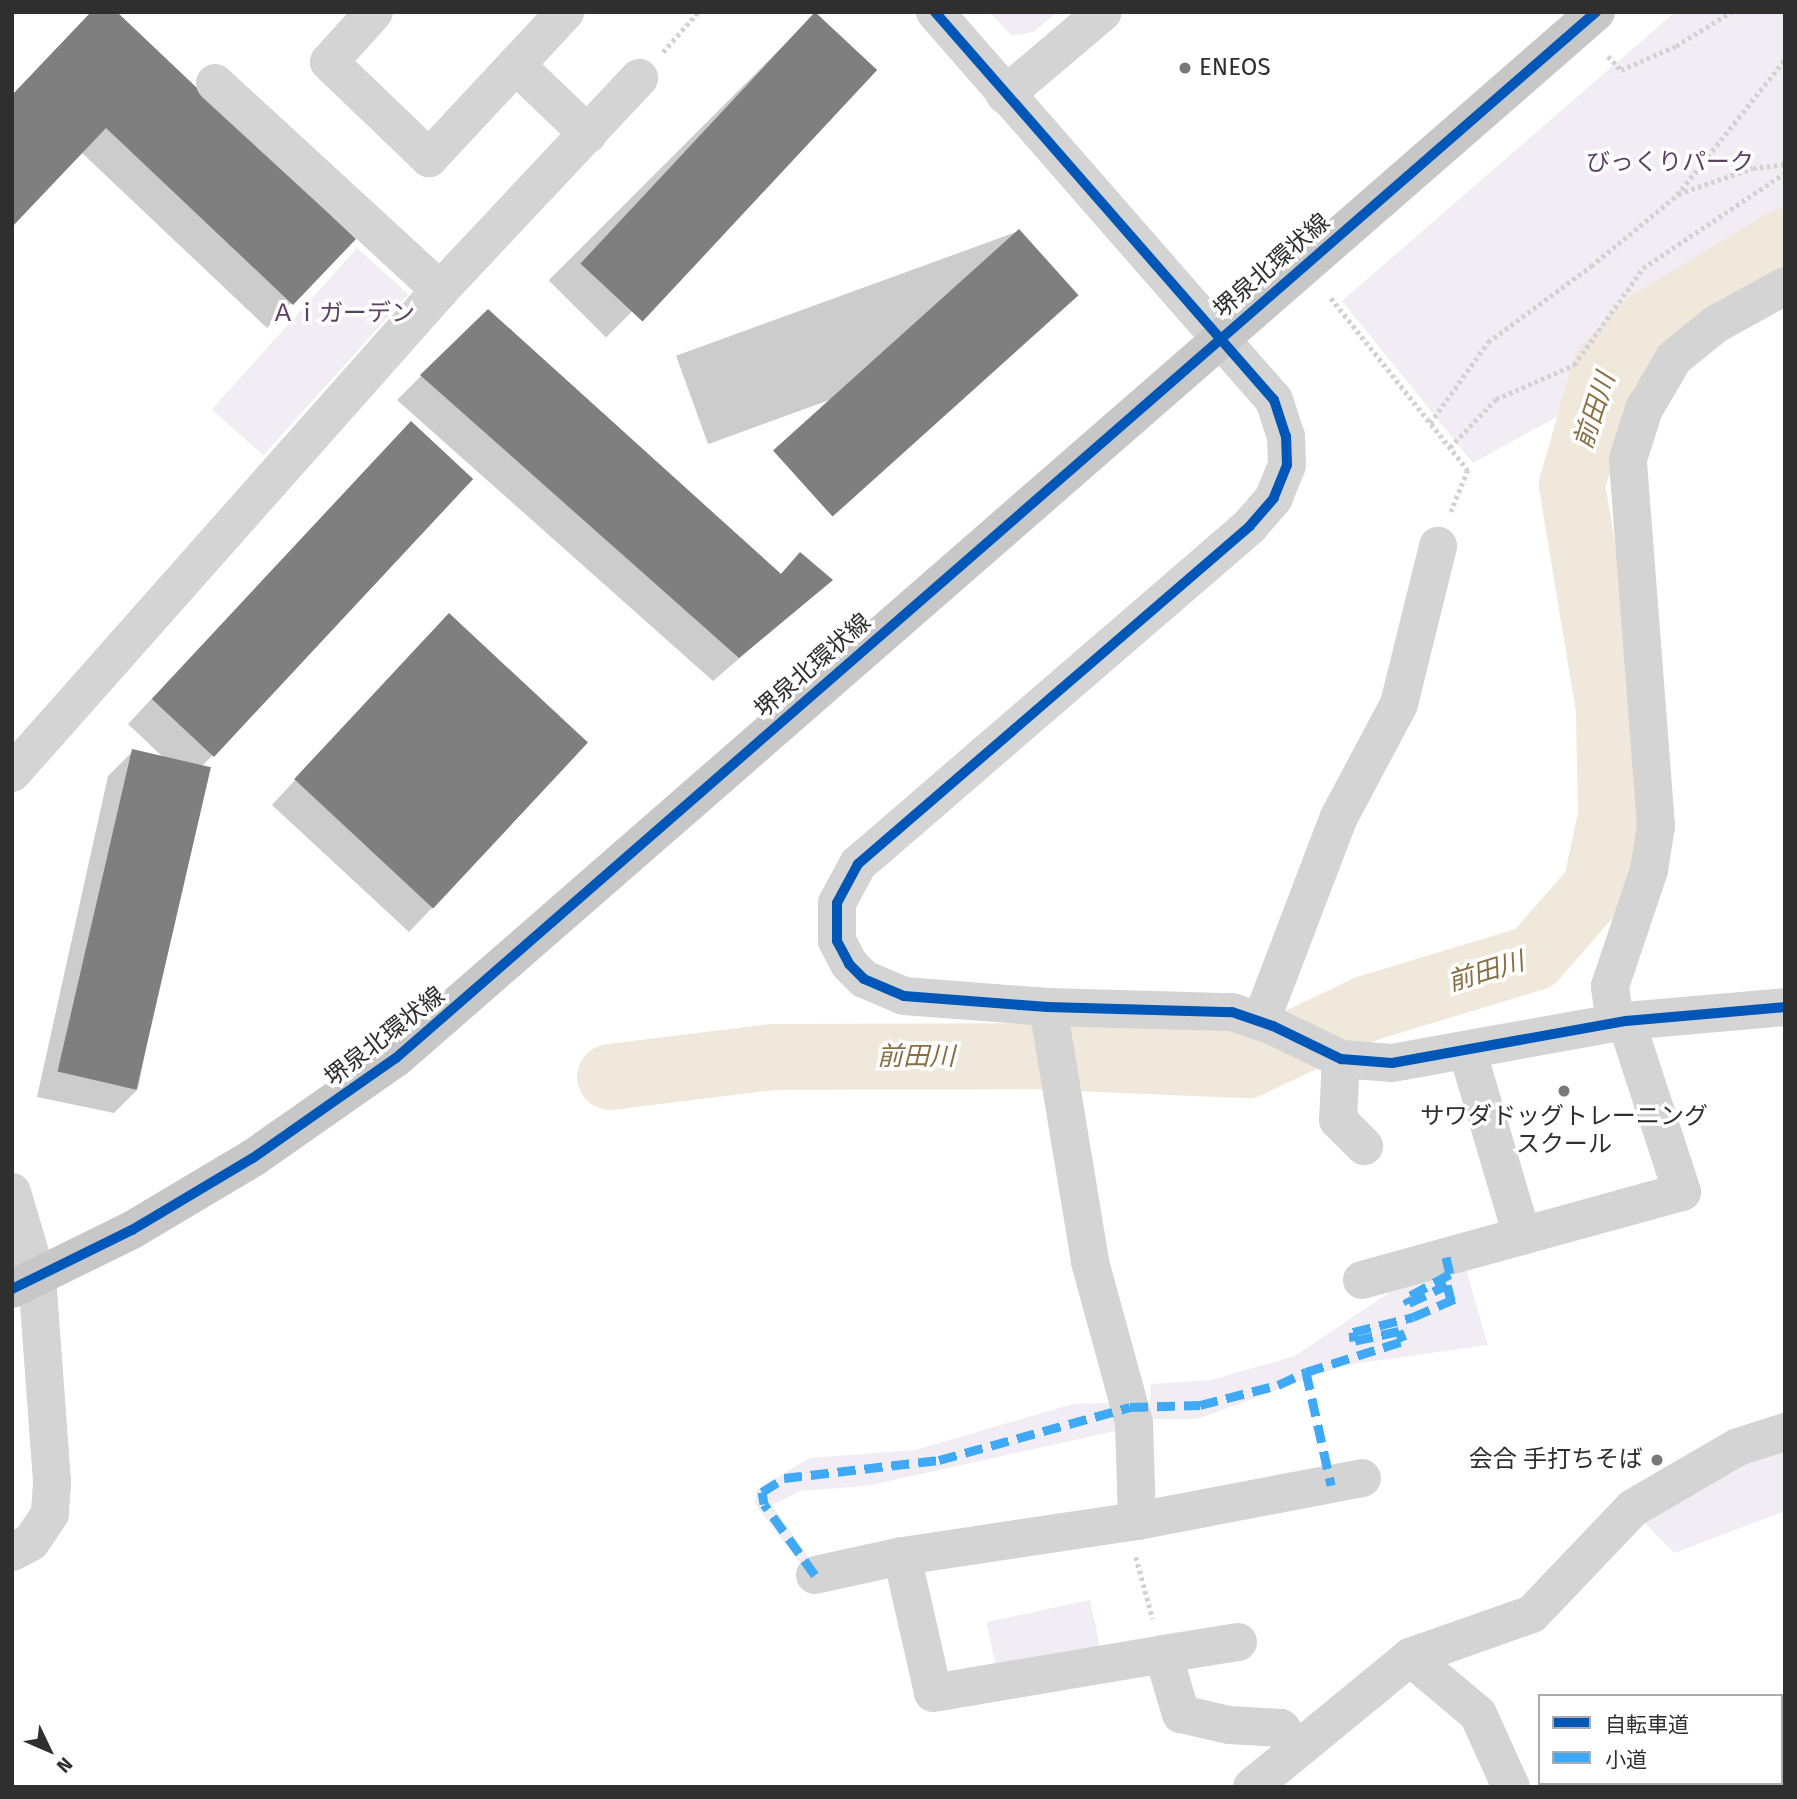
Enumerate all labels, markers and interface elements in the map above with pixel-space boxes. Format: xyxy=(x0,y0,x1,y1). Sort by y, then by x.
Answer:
place label: ENEOS xyxy=(1199,54,1270,82)
marker: ENEOS xyxy=(1177,60,1193,76)
park label: びっくりパーク xyxy=(1586,149,1754,177)
street label: 堺泉北環状線 xyxy=(1208,208,1336,324)
park label: Ａｉガーデン xyxy=(271,300,415,328)
water label: 前田川 xyxy=(1568,369,1622,453)
street label: 堺泉北環状線 xyxy=(749,608,877,724)
water label: 前田川 xyxy=(1444,946,1528,998)
street label: 堺泉北環状線 xyxy=(319,981,451,1093)
water label: 前田川 xyxy=(877,1041,955,1073)
marker: サワダドッグトレーニング スクール xyxy=(1556,1083,1572,1099)
place label: サワダドッグトレーニング スクール xyxy=(1420,1103,1708,1159)
place label: 会合 手打ちそば xyxy=(1469,1446,1643,1474)
marker: 会合 手打ちそば xyxy=(1649,1452,1665,1468)
legend xyxy=(1538,1694,1783,1785)
text: 自転車道 xyxy=(1605,1712,1689,1738)
north arrow xyxy=(14,1715,84,1785)
text: 小道 xyxy=(1605,1747,1647,1773)
text: N xyxy=(52,1752,77,1777)

